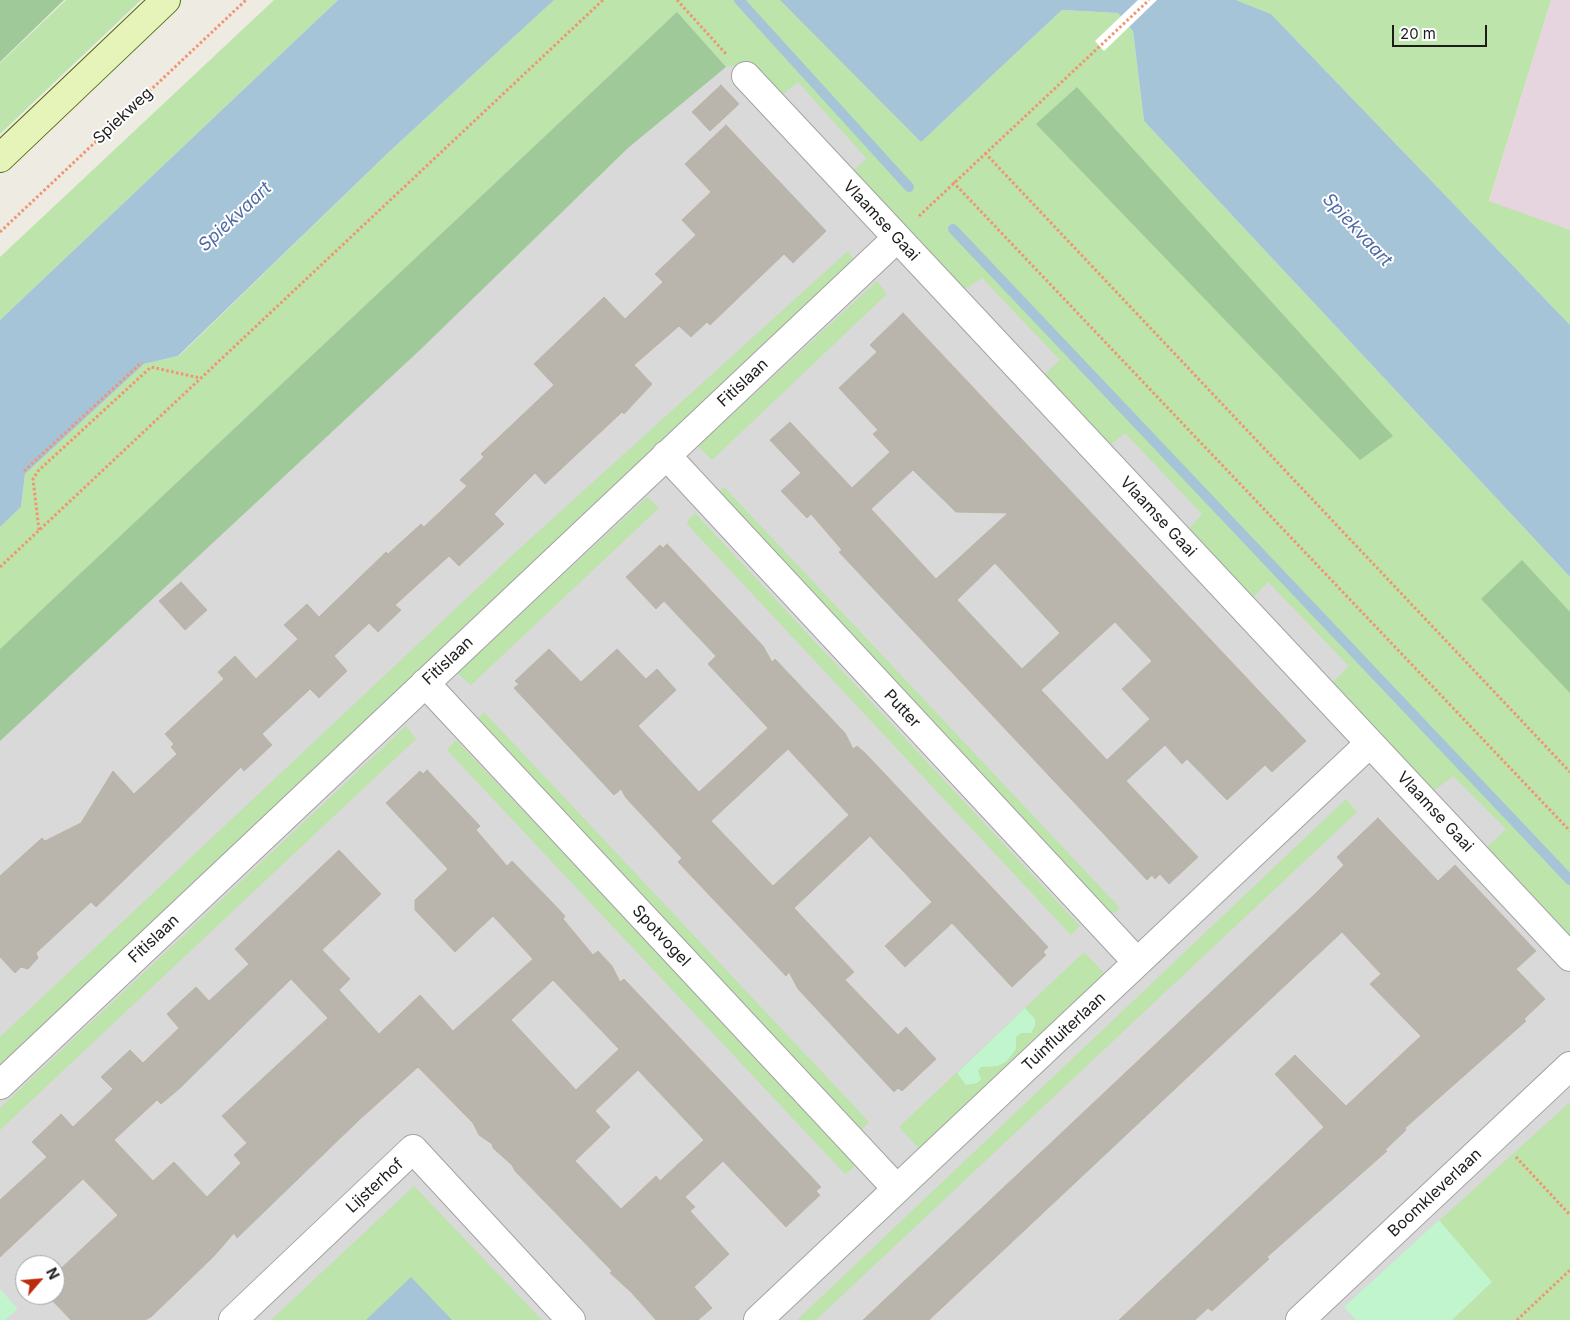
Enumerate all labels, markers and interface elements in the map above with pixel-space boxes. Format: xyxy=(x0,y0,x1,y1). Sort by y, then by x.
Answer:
scale bar xyxy=(1395,15,1490,47)
text: 20 m xyxy=(1400,24,1436,43)
street label: Spiekweg xyxy=(89,84,157,148)
street label: Vlaamse Gaai xyxy=(839,177,923,265)
water label: Spiekvaart xyxy=(194,178,276,256)
water label: Spiekvaart xyxy=(1318,189,1396,271)
street label: Fitislaan xyxy=(714,355,772,411)
street label: Vlaamse Gaai xyxy=(1116,473,1200,561)
street label: Fitislaan xyxy=(419,633,477,689)
street label: Putter xyxy=(880,686,924,732)
street label: Vlaamse Gaai xyxy=(1393,768,1477,856)
street label: Spotvogel xyxy=(628,901,694,971)
street label: Fitislaan xyxy=(125,911,183,967)
street label: Tuinfluiterlaan xyxy=(1018,988,1110,1076)
street label: Boomkleverlaan xyxy=(1384,1145,1486,1241)
street label: Lijsterhof xyxy=(343,1155,407,1217)
north arrow xyxy=(15,1255,65,1305)
text: N xyxy=(43,1265,63,1282)

